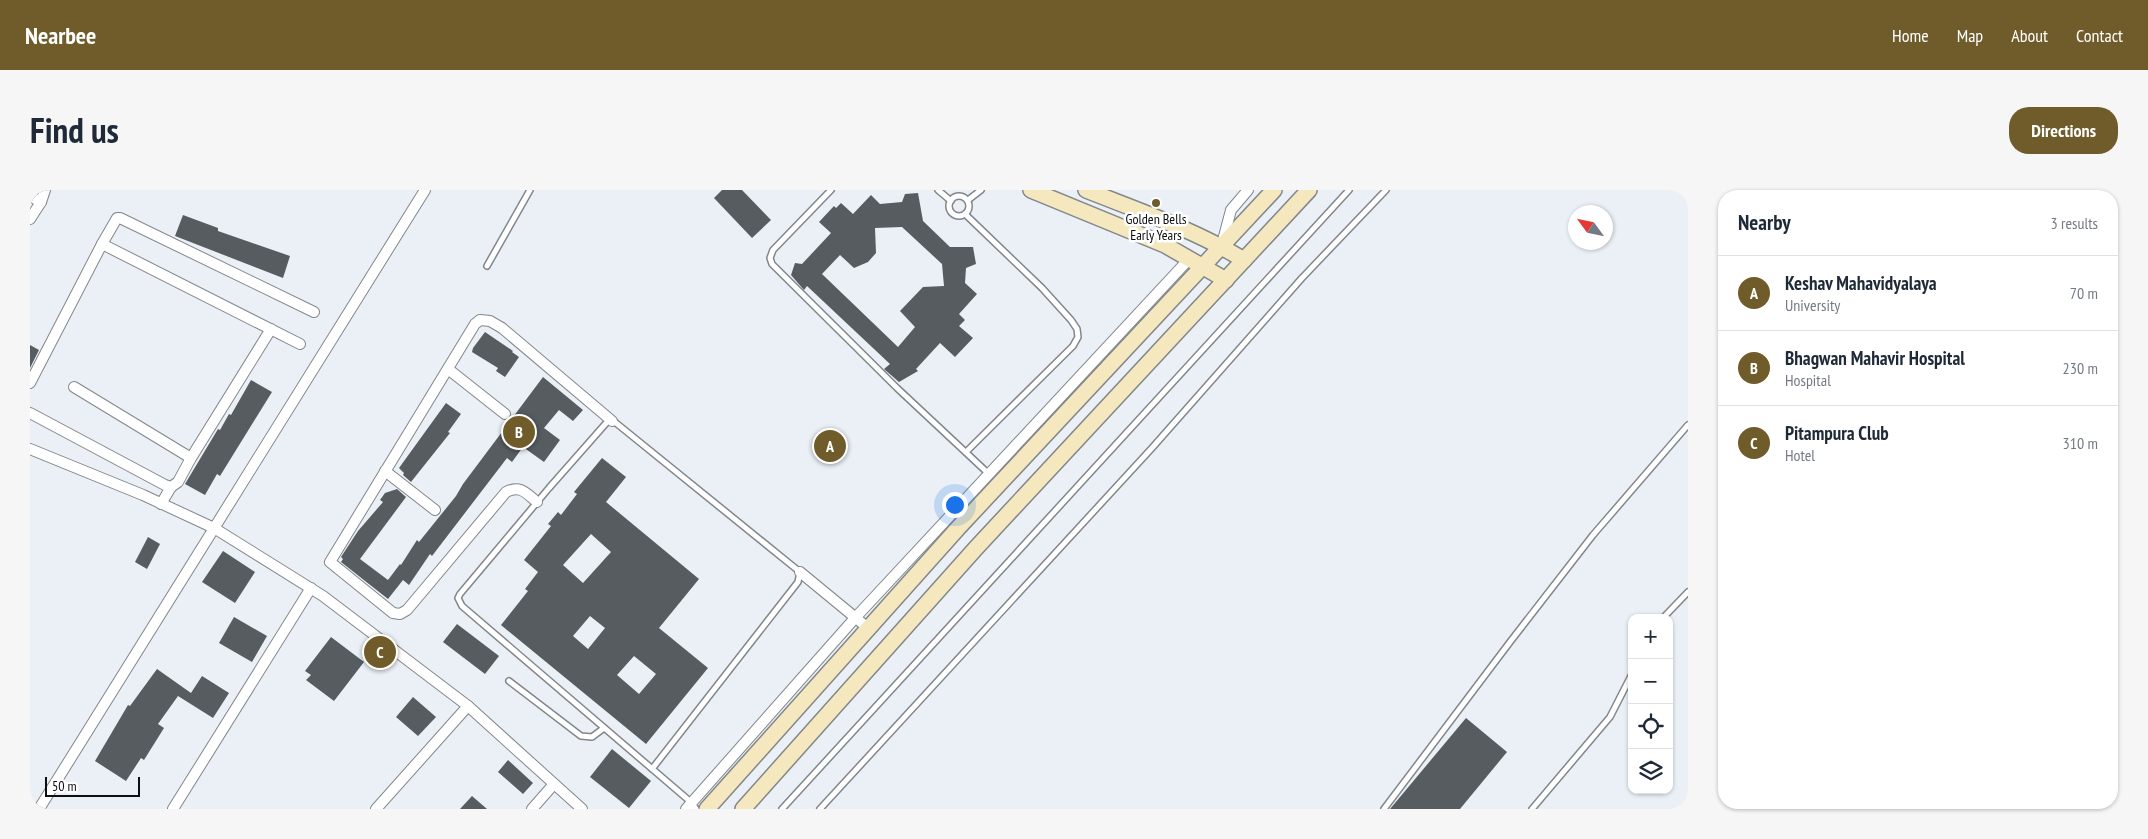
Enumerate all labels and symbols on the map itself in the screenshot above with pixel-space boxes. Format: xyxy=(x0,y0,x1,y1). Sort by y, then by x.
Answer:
marker: Golden Bells Early Years xyxy=(1150,197,1162,209)
north arrow xyxy=(1568,205,1613,250)
place label: Golden Bells Early Years xyxy=(1126,210,1187,244)
pin: B xyxy=(503,413,535,451)
pin: A xyxy=(814,427,846,465)
your location xyxy=(942,492,968,518)
pin: C xyxy=(364,633,396,671)
scale bar xyxy=(45,774,140,797)

